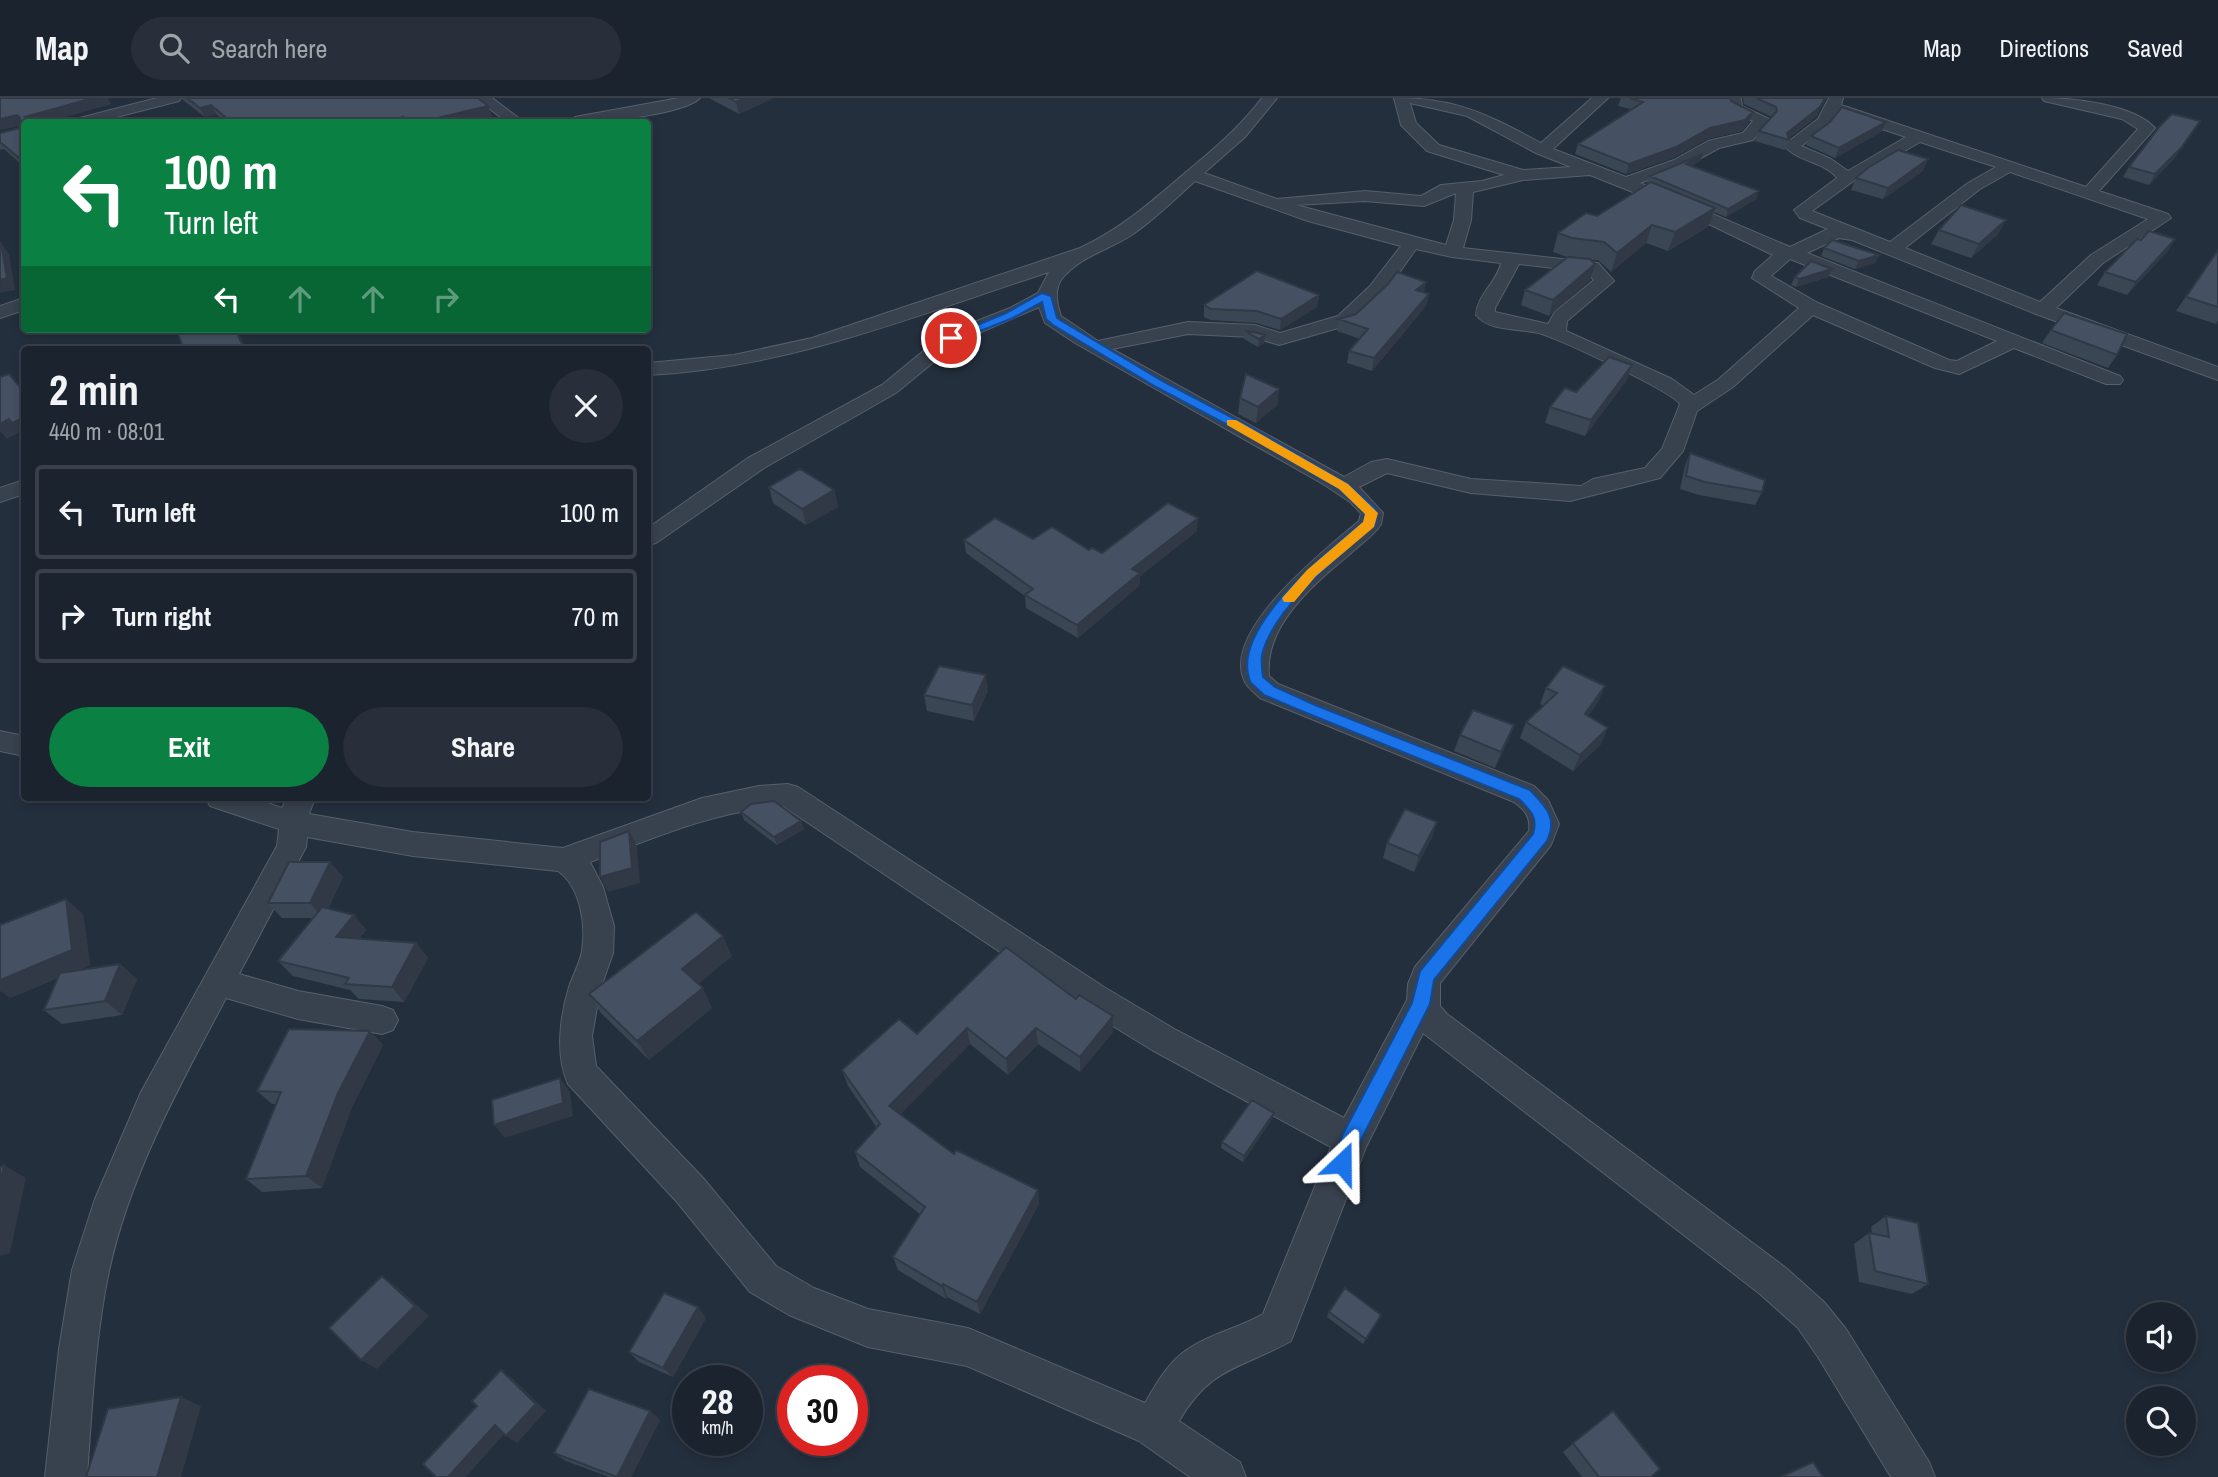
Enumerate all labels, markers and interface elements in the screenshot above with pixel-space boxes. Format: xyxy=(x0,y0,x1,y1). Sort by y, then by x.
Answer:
search box xyxy=(131,17,621,80)
text: Map xyxy=(35,26,89,70)
icon: search xyxy=(155,29,193,67)
text: Search here xyxy=(211,31,327,66)
text: Map xyxy=(1923,32,1961,64)
text: Directions xyxy=(1999,32,2089,64)
text: Saved xyxy=(2127,32,2183,64)
text: 100 m xyxy=(164,138,278,204)
icon: left xyxy=(49,147,140,238)
text: Turn left xyxy=(164,201,258,244)
icon: left xyxy=(208,280,246,318)
icon: ahead xyxy=(281,280,319,318)
icon: ahead xyxy=(354,280,392,318)
icon: right xyxy=(427,280,465,318)
pin xyxy=(921,308,981,368)
icon: arrive xyxy=(932,319,970,357)
text: 2 min xyxy=(49,362,139,418)
button: close xyxy=(549,369,623,443)
text: 440 m · 08:01 xyxy=(49,416,164,447)
icon: left xyxy=(53,493,91,531)
text: Turn left xyxy=(112,495,196,530)
text: 100 m xyxy=(560,495,619,530)
icon: right xyxy=(53,597,91,635)
text: Turn right xyxy=(112,599,211,634)
text: 70 m xyxy=(572,599,619,634)
button: Exit xyxy=(49,707,329,787)
button: Share xyxy=(343,707,623,787)
position arrow xyxy=(1305,1126,1379,1200)
map controls xyxy=(2126,1302,2196,1456)
button: sound xyxy=(2126,1302,2196,1372)
speed limit sign: 30 xyxy=(777,1365,868,1456)
text: 28 xyxy=(702,1378,733,1425)
button: search xyxy=(2126,1386,2196,1456)
text: km/h xyxy=(702,1415,734,1440)

